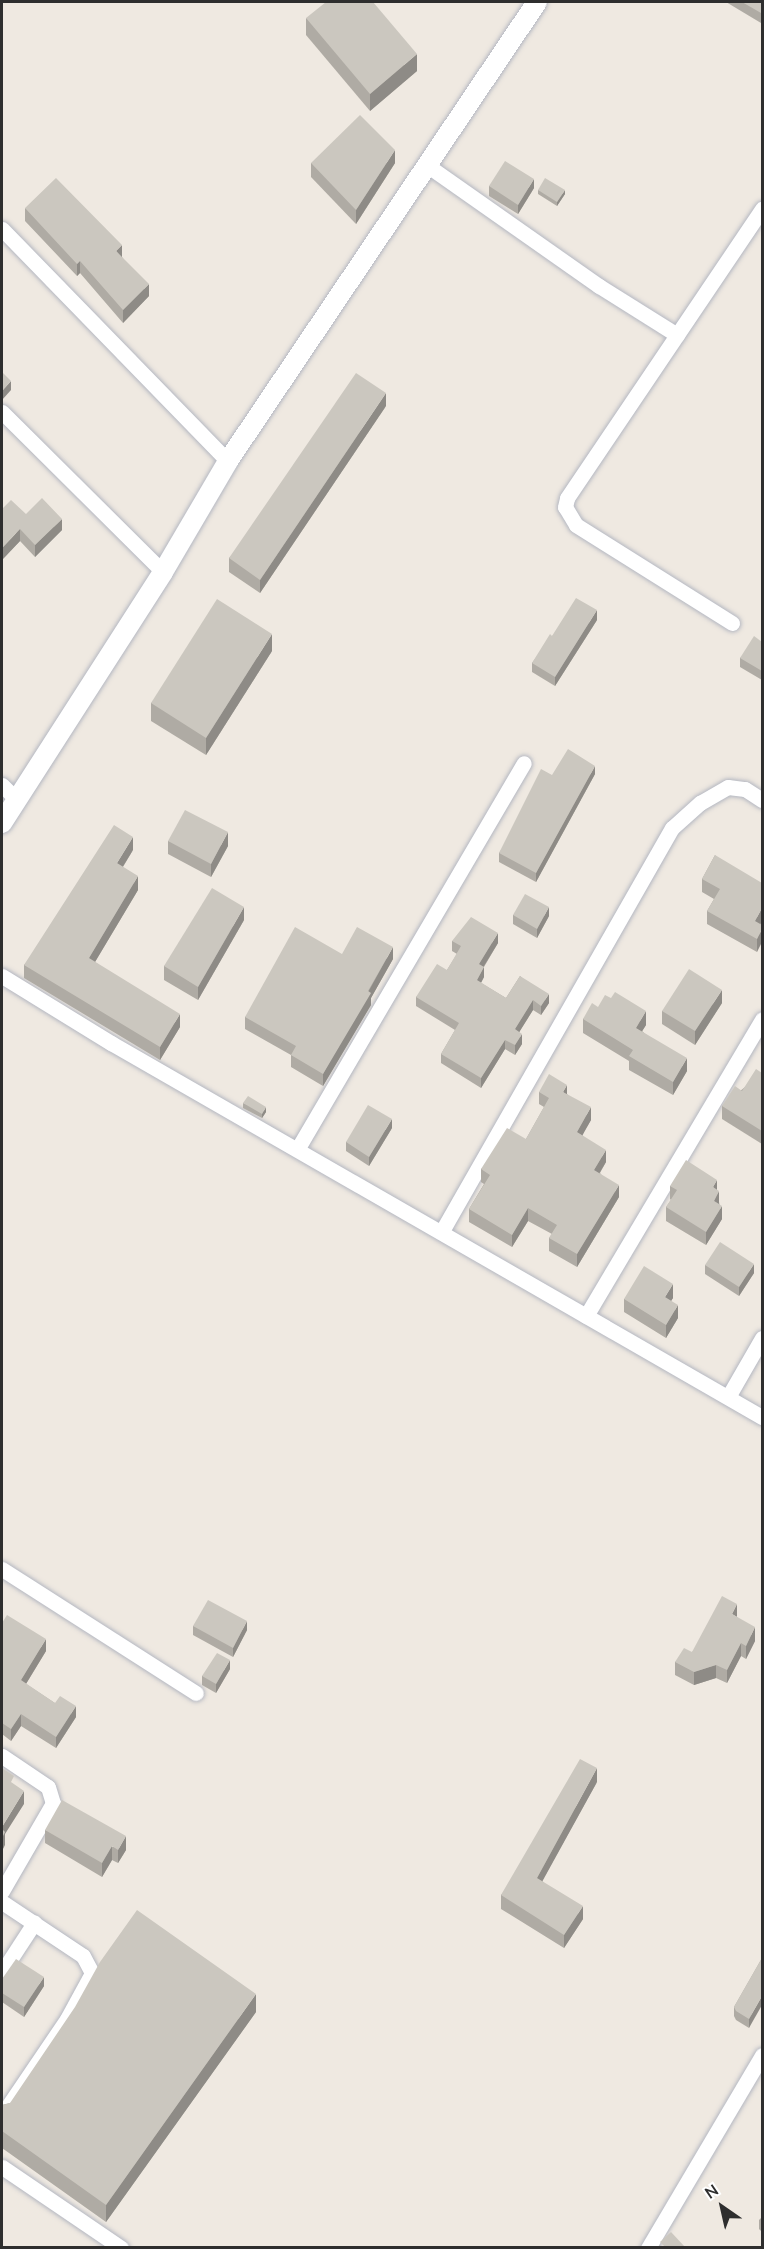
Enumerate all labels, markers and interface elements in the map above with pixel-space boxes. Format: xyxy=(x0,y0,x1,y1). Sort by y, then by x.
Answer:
north arrow xyxy=(692,2177,752,2237)
text: N xyxy=(701,2180,723,2205)

